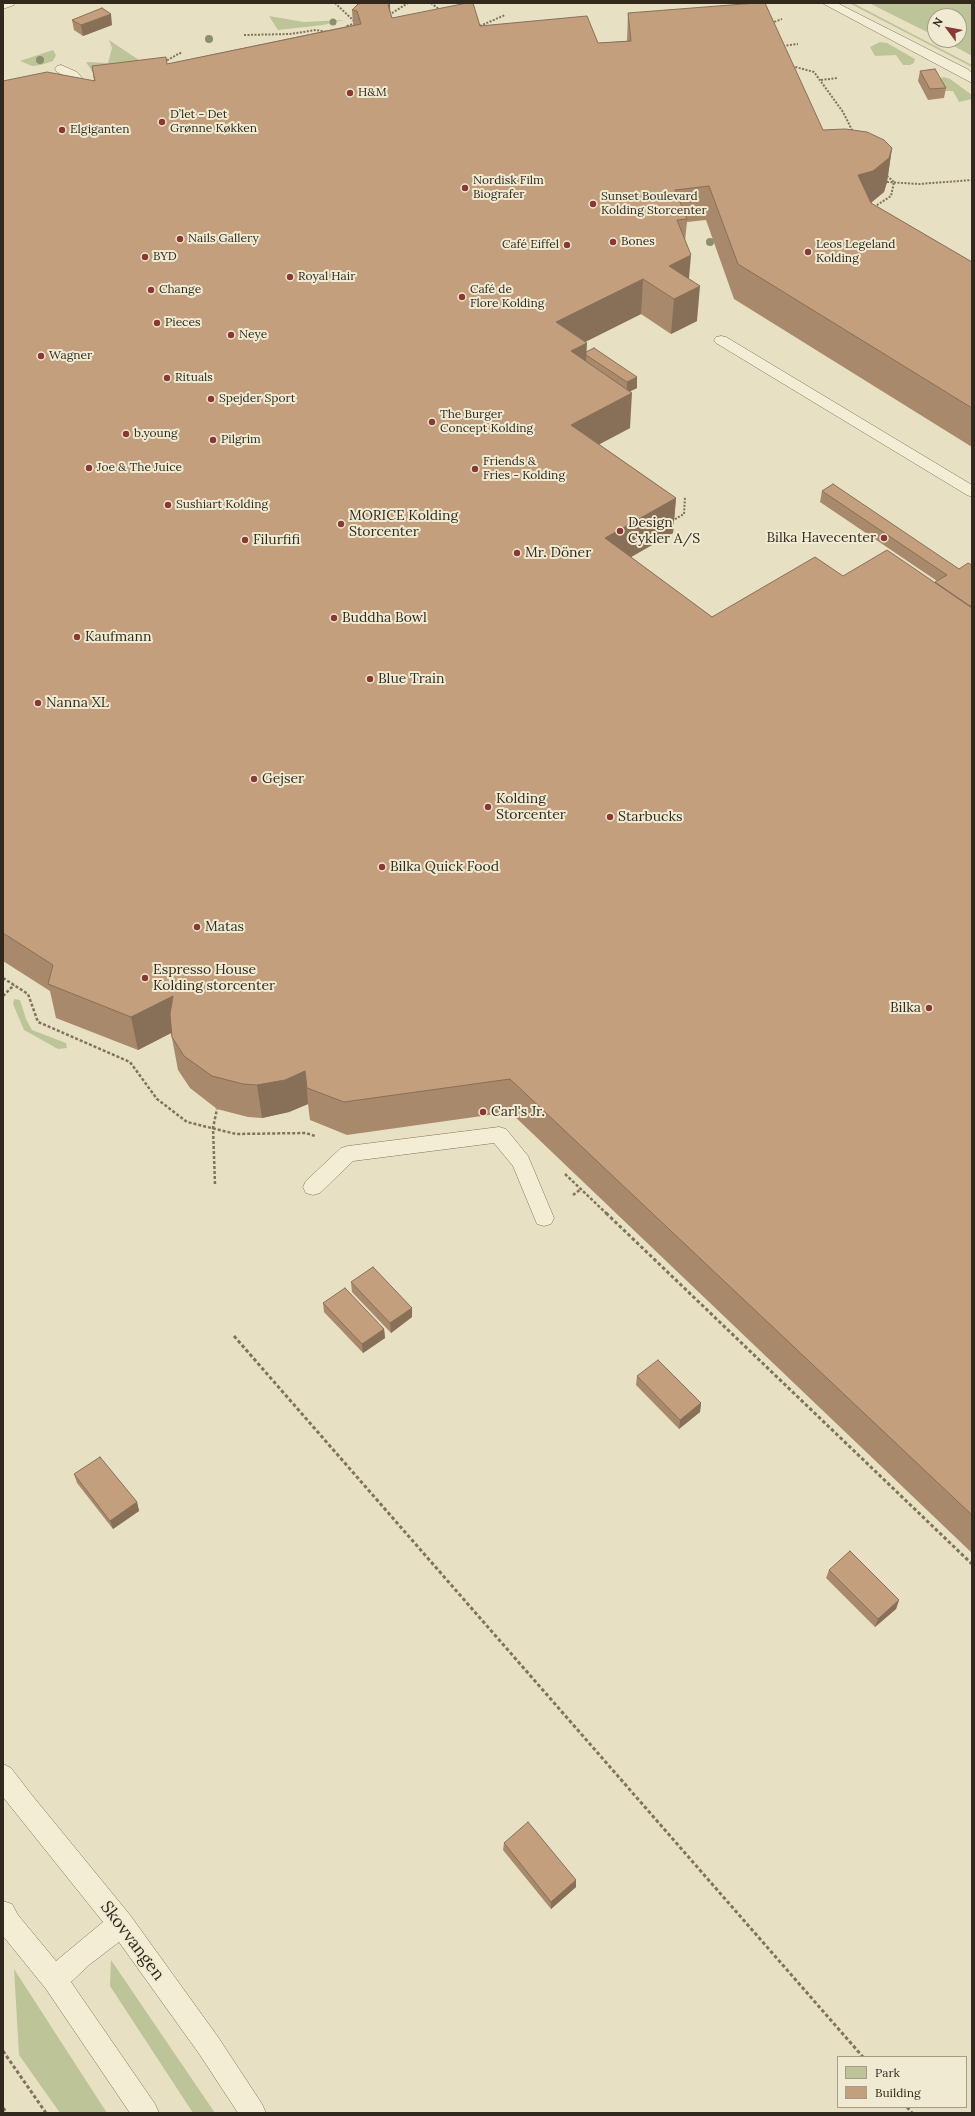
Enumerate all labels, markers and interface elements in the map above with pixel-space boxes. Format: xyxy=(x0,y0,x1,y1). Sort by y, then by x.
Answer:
north arrow xyxy=(927,8,967,48)
text: N xyxy=(929,15,946,29)
place label: H&M xyxy=(358,86,387,100)
marker: H&M xyxy=(345,88,355,98)
place label: D’let - Det Grønne Køkken xyxy=(170,108,257,136)
marker: D’let - Det Grønne Køkken xyxy=(157,117,167,127)
place label: Elgiganten xyxy=(70,123,129,137)
marker: Elgiganten xyxy=(57,125,67,135)
place label: Nordisk Film Biografer xyxy=(473,174,544,202)
marker: Nordisk Film Biografer xyxy=(460,183,470,193)
place label: Sunset Boulevard Kolding Storcenter xyxy=(601,190,707,218)
marker: Sunset Boulevard Kolding Storcenter xyxy=(588,199,598,209)
place label: Nails Gallery xyxy=(188,232,259,246)
marker: Nails Gallery xyxy=(175,234,185,244)
place label: Bones xyxy=(621,235,655,249)
marker: Bones xyxy=(608,237,618,247)
place label: Café Eiffel xyxy=(502,238,559,252)
place label: Leos Legeland Kolding xyxy=(816,238,896,266)
marker: Café Eiffel xyxy=(562,240,572,250)
marker: Leos Legeland Kolding xyxy=(803,247,813,257)
place label: BYD xyxy=(153,250,177,264)
marker: BYD xyxy=(140,252,150,262)
place label: Royal Hair xyxy=(298,270,355,284)
marker: Royal Hair xyxy=(285,272,295,282)
place label: Change xyxy=(159,283,201,297)
place label: Café de Flore Kolding xyxy=(470,283,544,311)
marker: Change xyxy=(146,285,156,295)
marker: Café de Flore Kolding xyxy=(457,292,467,302)
place label: Pieces xyxy=(165,316,200,330)
marker: Pieces xyxy=(152,318,162,328)
place label: Neye xyxy=(239,328,267,342)
marker: Neye xyxy=(226,330,236,340)
place label: Wagner xyxy=(49,349,92,363)
marker: Wagner xyxy=(36,351,46,361)
place label: Rituals xyxy=(175,371,213,385)
marker: Rituals xyxy=(162,373,172,383)
place label: Spejder Sport xyxy=(219,392,295,406)
marker: Spejder Sport xyxy=(206,394,216,404)
place label: The Burger Concept Kolding xyxy=(440,408,533,436)
marker: The Burger Concept Kolding xyxy=(427,417,437,427)
place label: b.young xyxy=(134,427,178,441)
marker: b.young xyxy=(121,429,131,439)
place label: Pilgrim xyxy=(221,433,261,447)
marker: Pilgrim xyxy=(208,435,218,445)
place label: Friends & Fries - Kolding xyxy=(483,455,565,483)
place label: Joe & The Juice xyxy=(97,461,182,475)
marker: Joe & The Juice xyxy=(84,463,94,473)
marker: Friends & Fries - Kolding xyxy=(470,464,480,474)
place label: Sushiart Kolding xyxy=(176,498,268,512)
marker: Sushiart Kolding xyxy=(163,500,173,510)
place label: MORICE Kolding Storcenter xyxy=(349,508,458,540)
place label: Design Cykler A/S xyxy=(628,515,700,548)
marker: MORICE Kolding Storcenter xyxy=(336,519,346,529)
marker: Design Cykler A/S xyxy=(615,526,625,536)
place label: Bilka Havecenter xyxy=(766,530,876,546)
place label: Filurfifi xyxy=(253,532,300,548)
marker: Bilka Havecenter xyxy=(879,533,889,543)
marker: Filurfifi xyxy=(240,535,250,545)
place label: Mr. Döner xyxy=(525,545,591,561)
marker: Mr. Döner xyxy=(512,548,522,558)
place label: Buddha Bowl xyxy=(342,610,427,626)
marker: Buddha Bowl xyxy=(329,613,339,623)
place label: Kaufmann xyxy=(85,629,152,645)
marker: Kaufmann xyxy=(72,632,82,642)
place label: Blue Train xyxy=(378,671,444,687)
marker: Blue Train xyxy=(365,674,375,684)
place label: Nanna XL xyxy=(46,695,109,711)
marker: Nanna XL xyxy=(33,698,43,708)
place label: Gejser xyxy=(262,771,304,787)
marker: Gejser xyxy=(249,774,259,784)
place label: Kolding Storcenter xyxy=(496,791,566,824)
marker: Kolding Storcenter xyxy=(483,802,493,812)
place label: Starbucks xyxy=(618,809,682,825)
marker: Starbucks xyxy=(605,812,615,822)
place label: Bilka Quick Food xyxy=(390,859,499,875)
marker: Bilka Quick Food xyxy=(377,862,387,872)
place label: Matas xyxy=(205,919,244,935)
marker: Matas xyxy=(192,922,202,932)
place label: Espresso House Kolding storcenter xyxy=(153,962,275,994)
marker: Espresso House Kolding storcenter xyxy=(140,973,150,983)
place label: Bilka xyxy=(890,1000,921,1016)
marker: Bilka xyxy=(924,1003,934,1013)
place label: Carl's Jr. xyxy=(491,1104,545,1120)
marker: Carl's Jr. xyxy=(478,1107,488,1117)
street label: Skovvangen xyxy=(96,1897,168,1985)
legend xyxy=(837,2056,967,2108)
text: Park xyxy=(875,2065,900,2080)
text: Building xyxy=(875,2085,921,2100)

